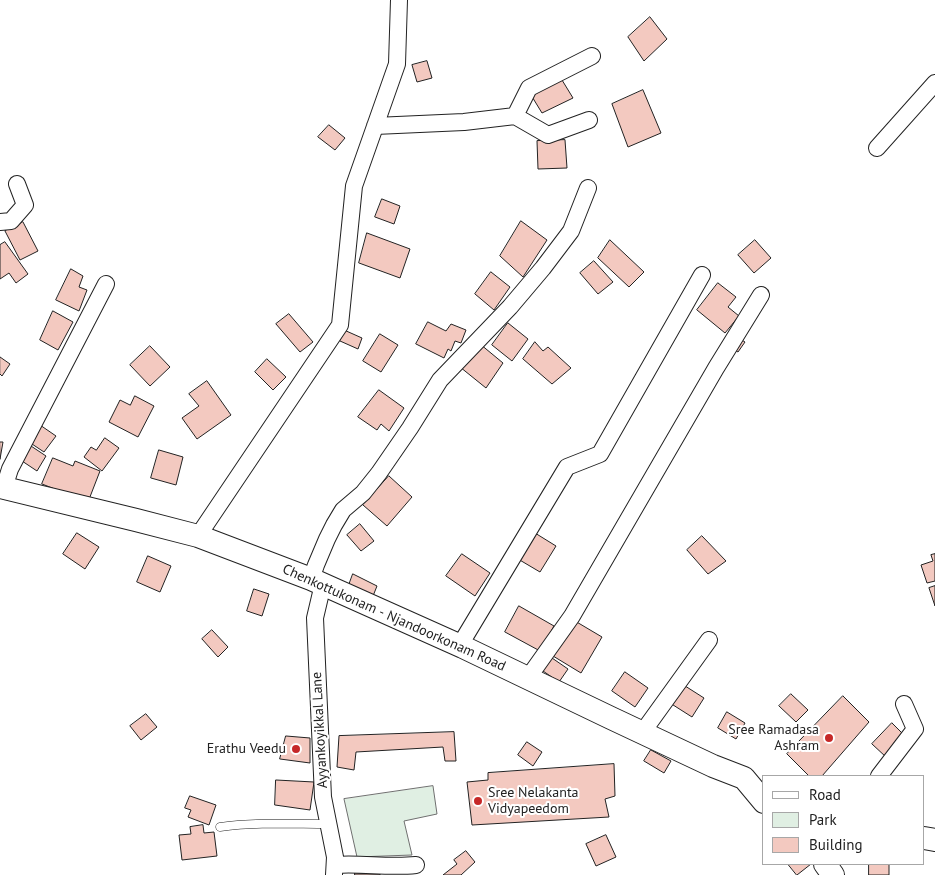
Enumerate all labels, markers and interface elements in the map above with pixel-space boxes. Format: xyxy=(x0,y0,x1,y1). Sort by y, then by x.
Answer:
street label: Chenkottukonam - Njandoorkonam Road xyxy=(280,561,508,675)
street label: Ayyankoyikkal Lane xyxy=(309,671,331,789)
place label: Sree Ramadasa Ashram xyxy=(728,722,819,754)
marker: Sree Ramadasa Ashram xyxy=(823,732,835,744)
place label: Erathu Veedu xyxy=(207,741,286,757)
marker: Erathu Veedu xyxy=(290,743,302,755)
legend xyxy=(762,775,925,865)
place label: Sree Nelakanta Vidyapeedom xyxy=(488,785,579,818)
text: Road xyxy=(809,785,841,804)
marker: Sree Nelakanta Vidyapeedom xyxy=(472,795,484,807)
text: Park xyxy=(809,810,837,829)
text: Building xyxy=(809,835,863,854)

